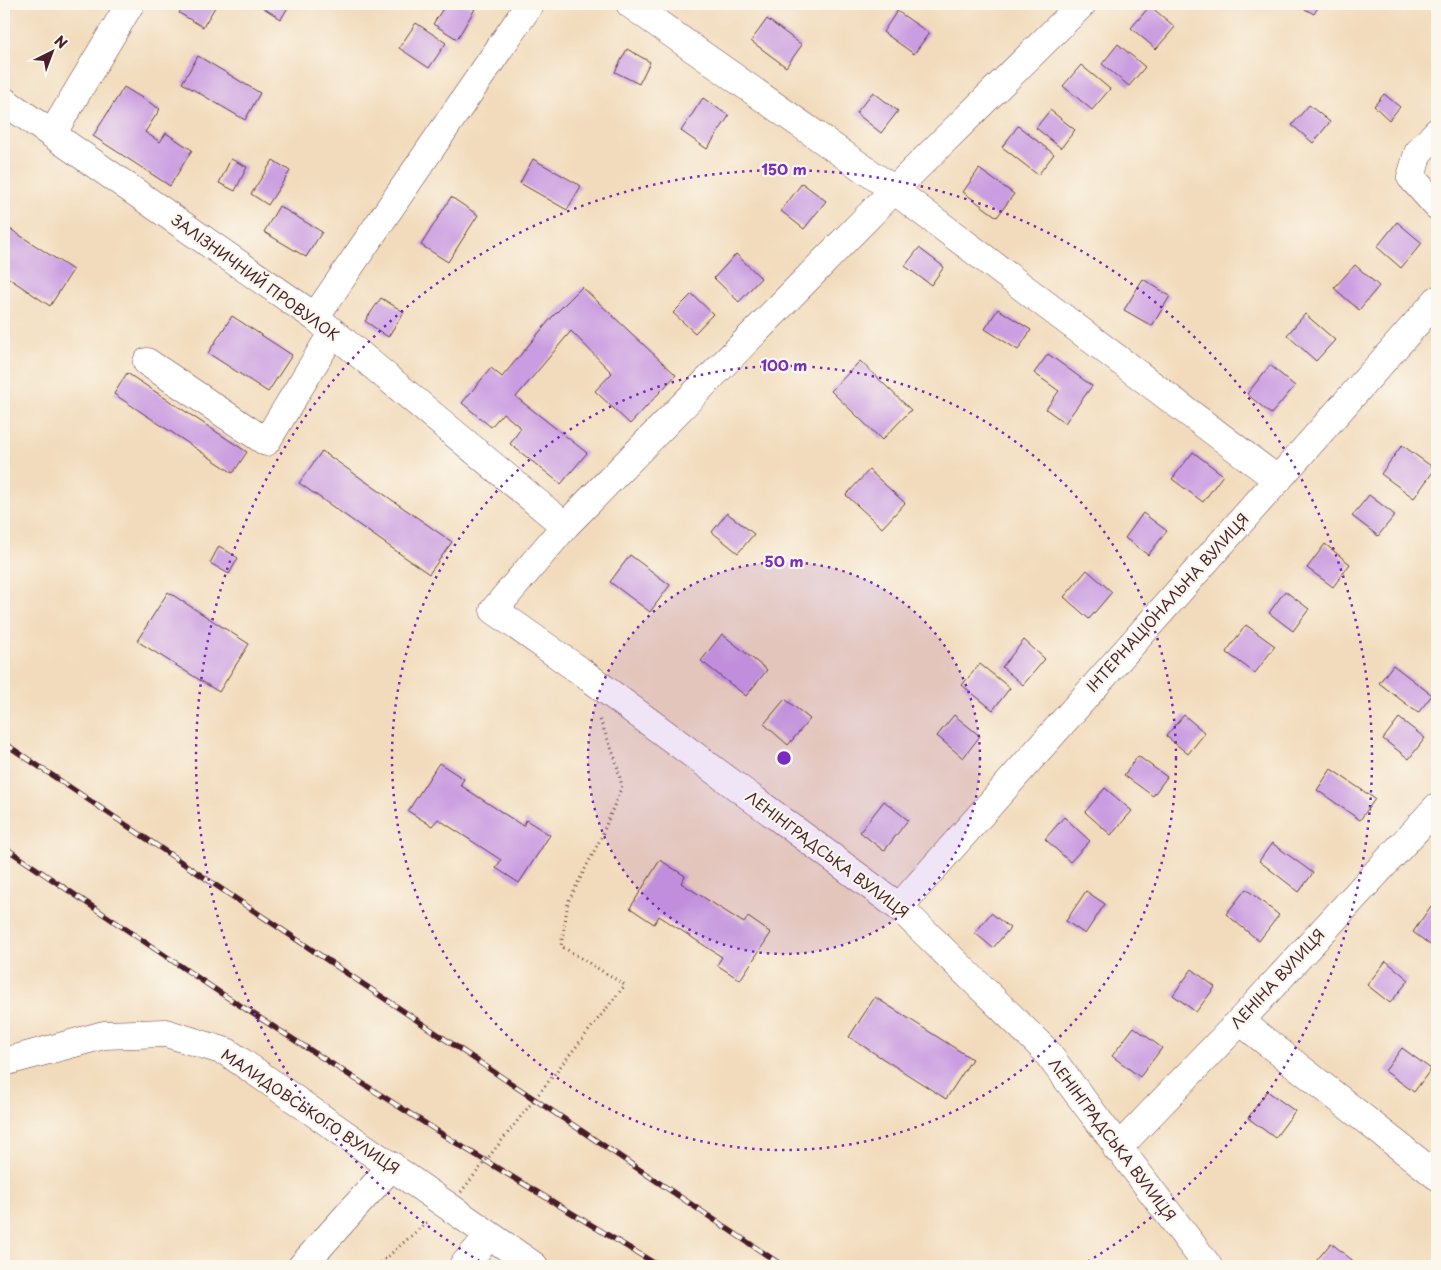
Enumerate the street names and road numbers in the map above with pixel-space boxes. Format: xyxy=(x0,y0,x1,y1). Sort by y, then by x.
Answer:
street label: ЗАЛІЗНИЧНИЙ ПРОВУЛОК xyxy=(167,208,345,346)
street label: ІНТЕРНАЦІОНАЛЬНА ВУЛИЦЯ xyxy=(1080,507,1254,697)
street label: ЛЕНІНГРАДСЬКА ВУЛИЦЯ xyxy=(741,785,914,923)
street label: ЛЕНІНА ВУЛИЦЯ xyxy=(1224,923,1329,1033)
street label: МАЛИДОВСЬКОГО ВУЛИЦЯ xyxy=(217,1042,405,1179)
street label: ЛЕНІНГРАДСЬКА ВУЛИЦЯ xyxy=(1044,1053,1182,1226)

